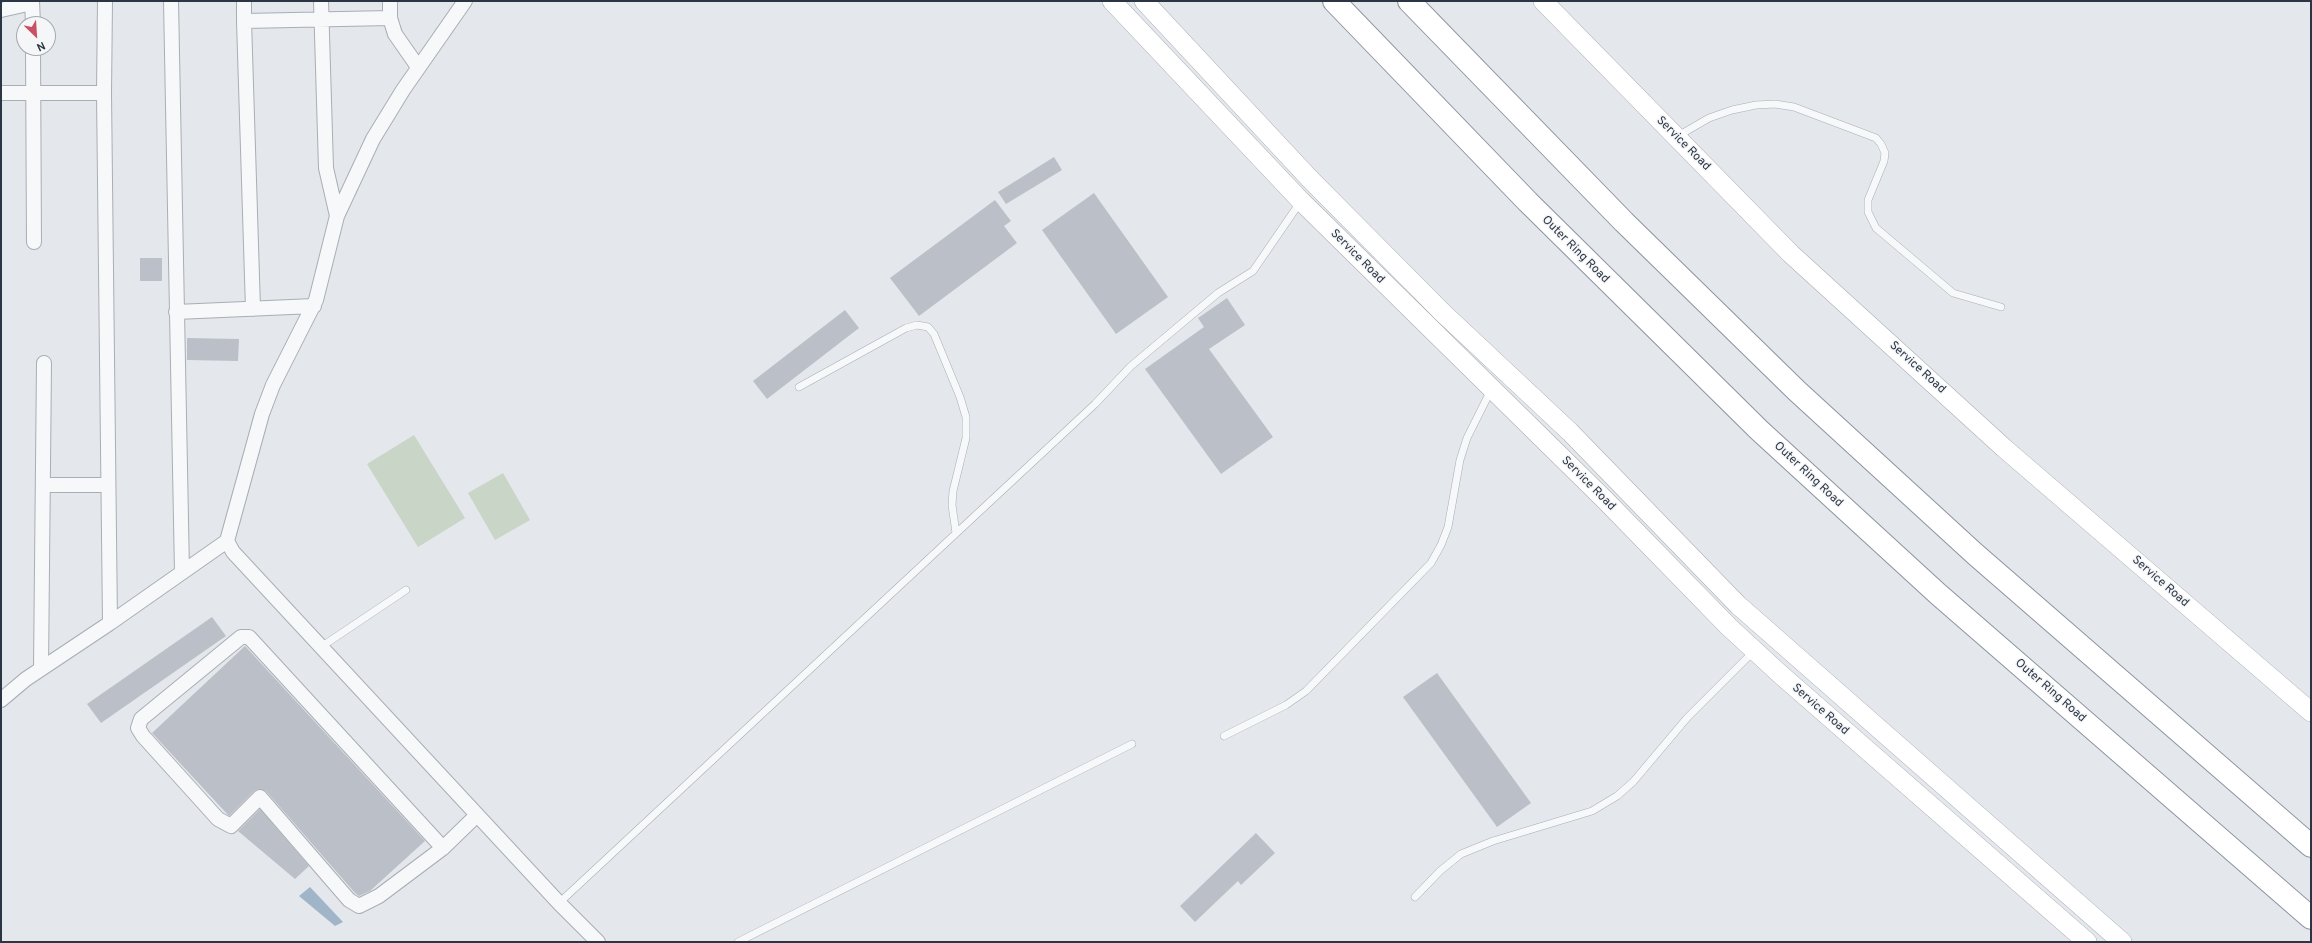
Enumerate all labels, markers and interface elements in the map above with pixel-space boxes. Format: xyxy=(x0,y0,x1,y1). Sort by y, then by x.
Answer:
north arrow xyxy=(16,16,56,56)
text: N xyxy=(34,38,47,54)
street label: Service Road xyxy=(1653,114,1713,174)
street label: Outer Ring Road xyxy=(1538,213,1612,287)
street label: Service Road xyxy=(1327,227,1387,287)
street label: Service Road xyxy=(1886,339,1948,397)
street label: Outer Ring Road xyxy=(1770,439,1846,511)
street label: Service Road xyxy=(1558,454,1618,514)
street label: Service Road xyxy=(2129,553,2191,611)
street label: Outer Ring Road xyxy=(2012,656,2088,726)
street label: Service Road xyxy=(1789,681,1851,739)

